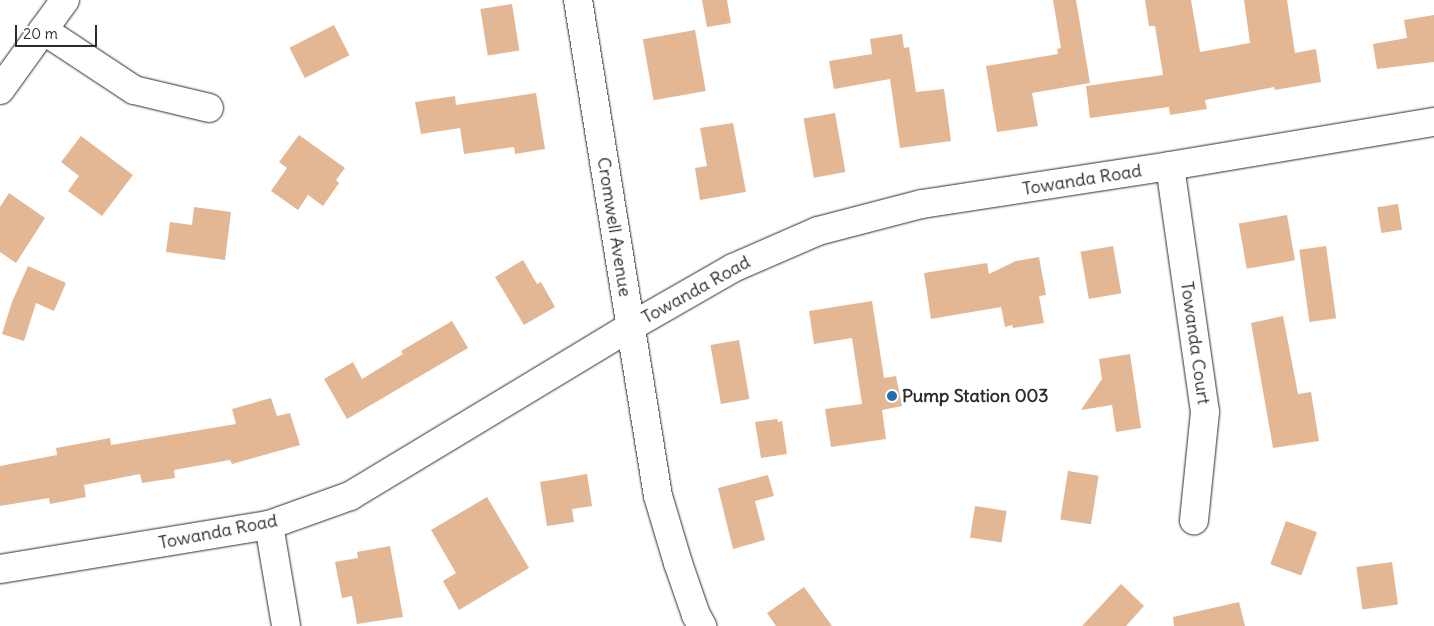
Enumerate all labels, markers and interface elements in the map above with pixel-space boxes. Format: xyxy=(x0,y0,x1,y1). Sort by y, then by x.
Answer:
scale bar xyxy=(18,15,100,47)
text: 20 m xyxy=(23,24,58,43)
street label: Cromwell Avenue xyxy=(592,156,636,298)
street label: Towanda Road xyxy=(1021,160,1143,200)
street label: Towanda Road xyxy=(638,251,754,329)
street label: Towanda Court xyxy=(1176,280,1214,406)
place label: Pump Station 003 xyxy=(902,385,1049,407)
marker: Pump Station 003 xyxy=(886,390,898,402)
street label: Towanda Road xyxy=(157,510,279,554)

